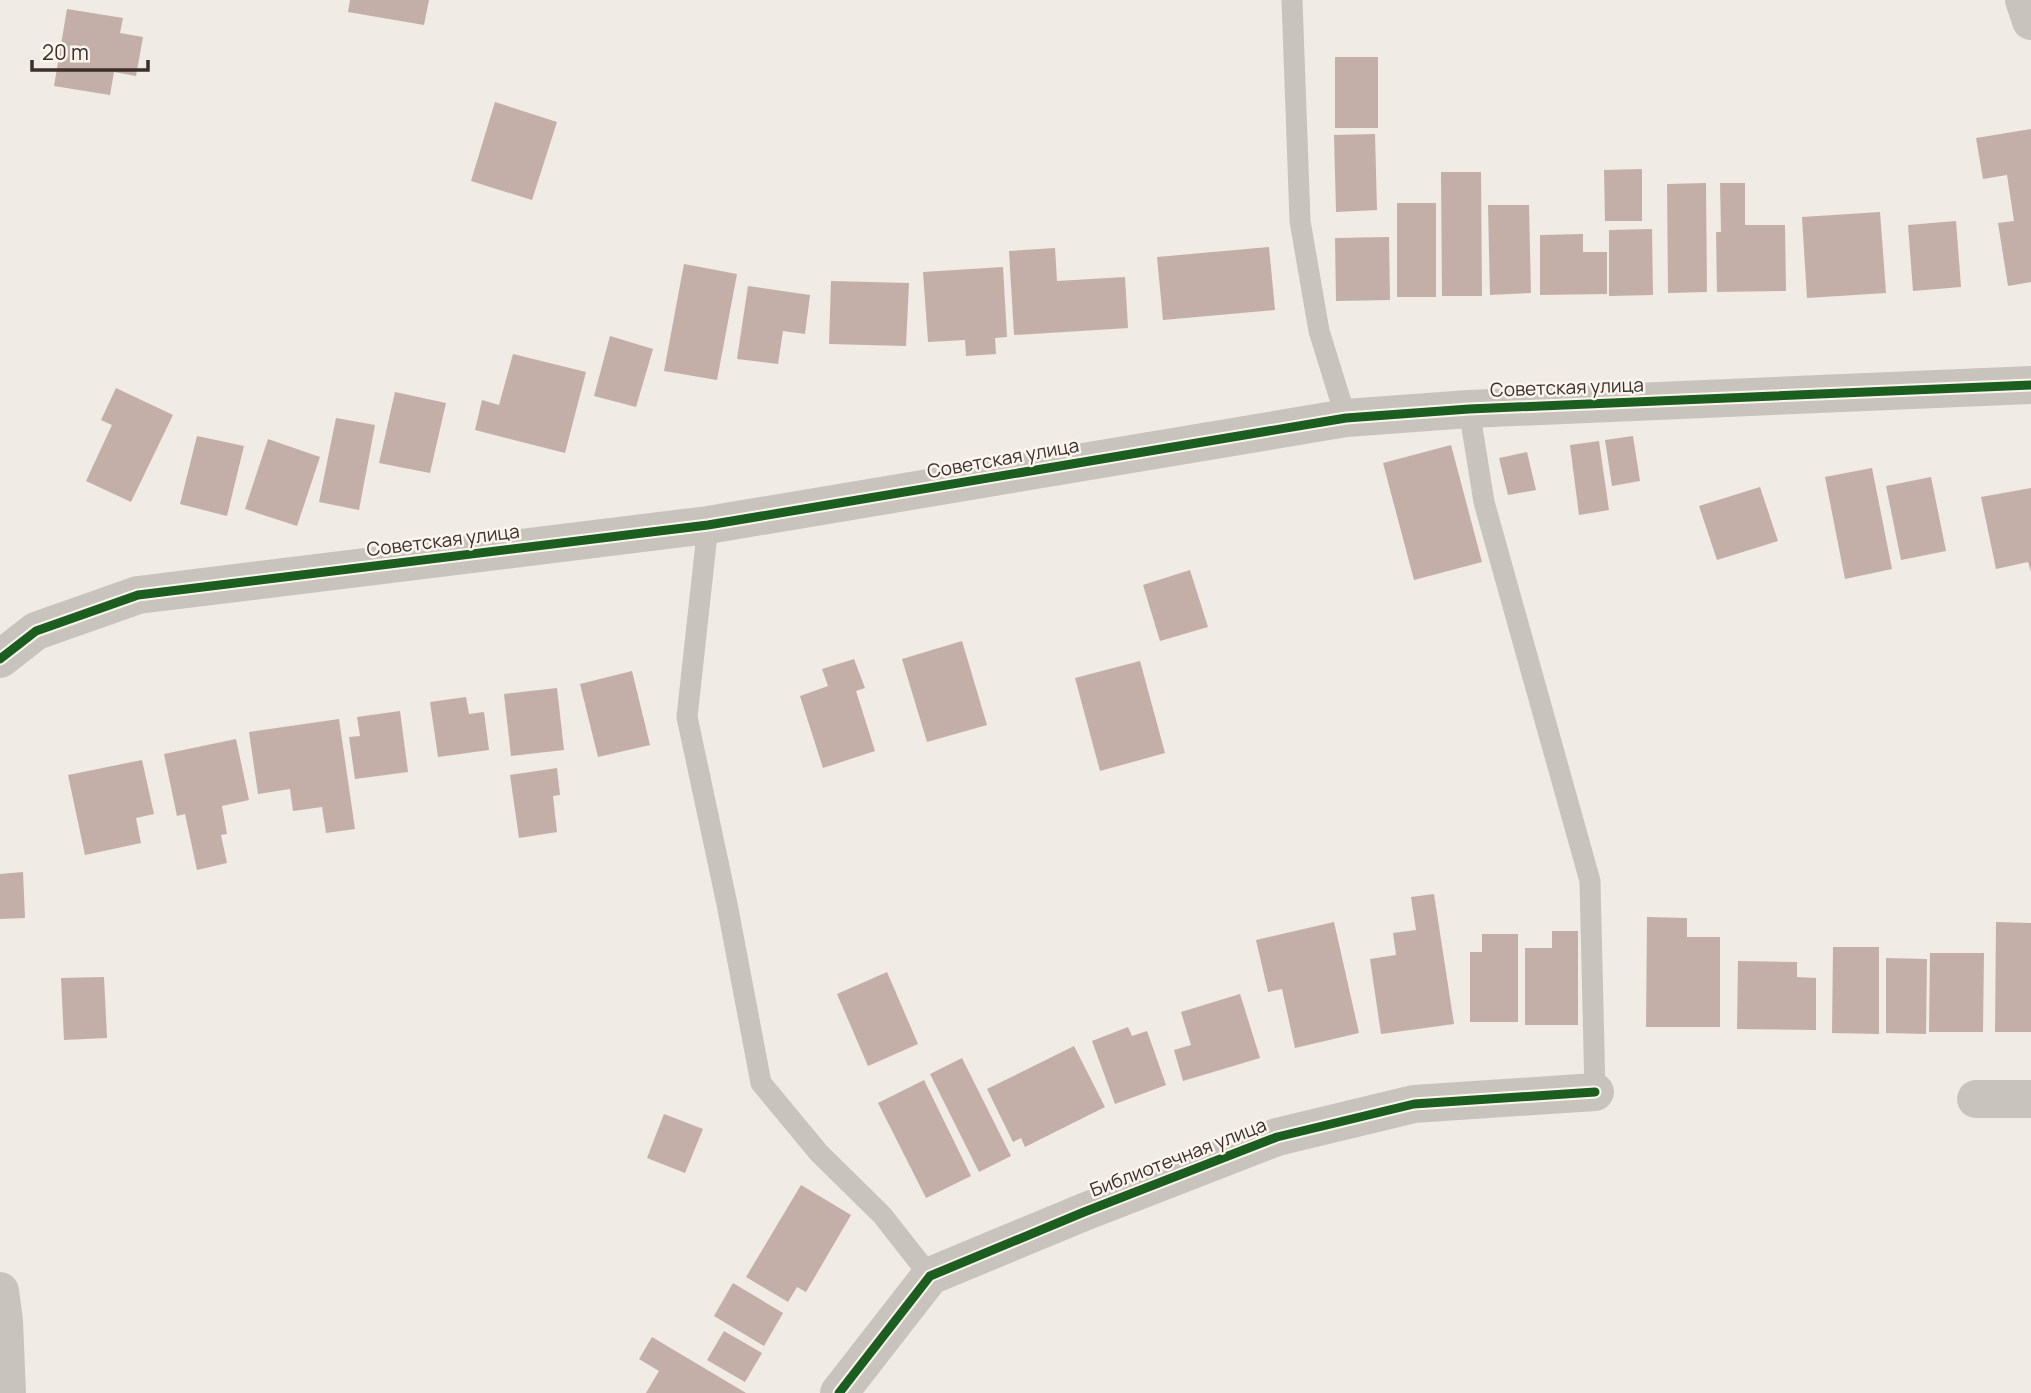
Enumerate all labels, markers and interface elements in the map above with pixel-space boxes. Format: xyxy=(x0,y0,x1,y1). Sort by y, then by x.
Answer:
scale bar xyxy=(32,28,147,72)
text: 20 m xyxy=(42,38,89,66)
street label: Советская улица xyxy=(1490,371,1644,403)
street label: Советская улица xyxy=(925,432,1081,484)
street label: Советская улица xyxy=(365,518,521,562)
street label: Библиотечная улица xyxy=(1086,1111,1270,1203)

